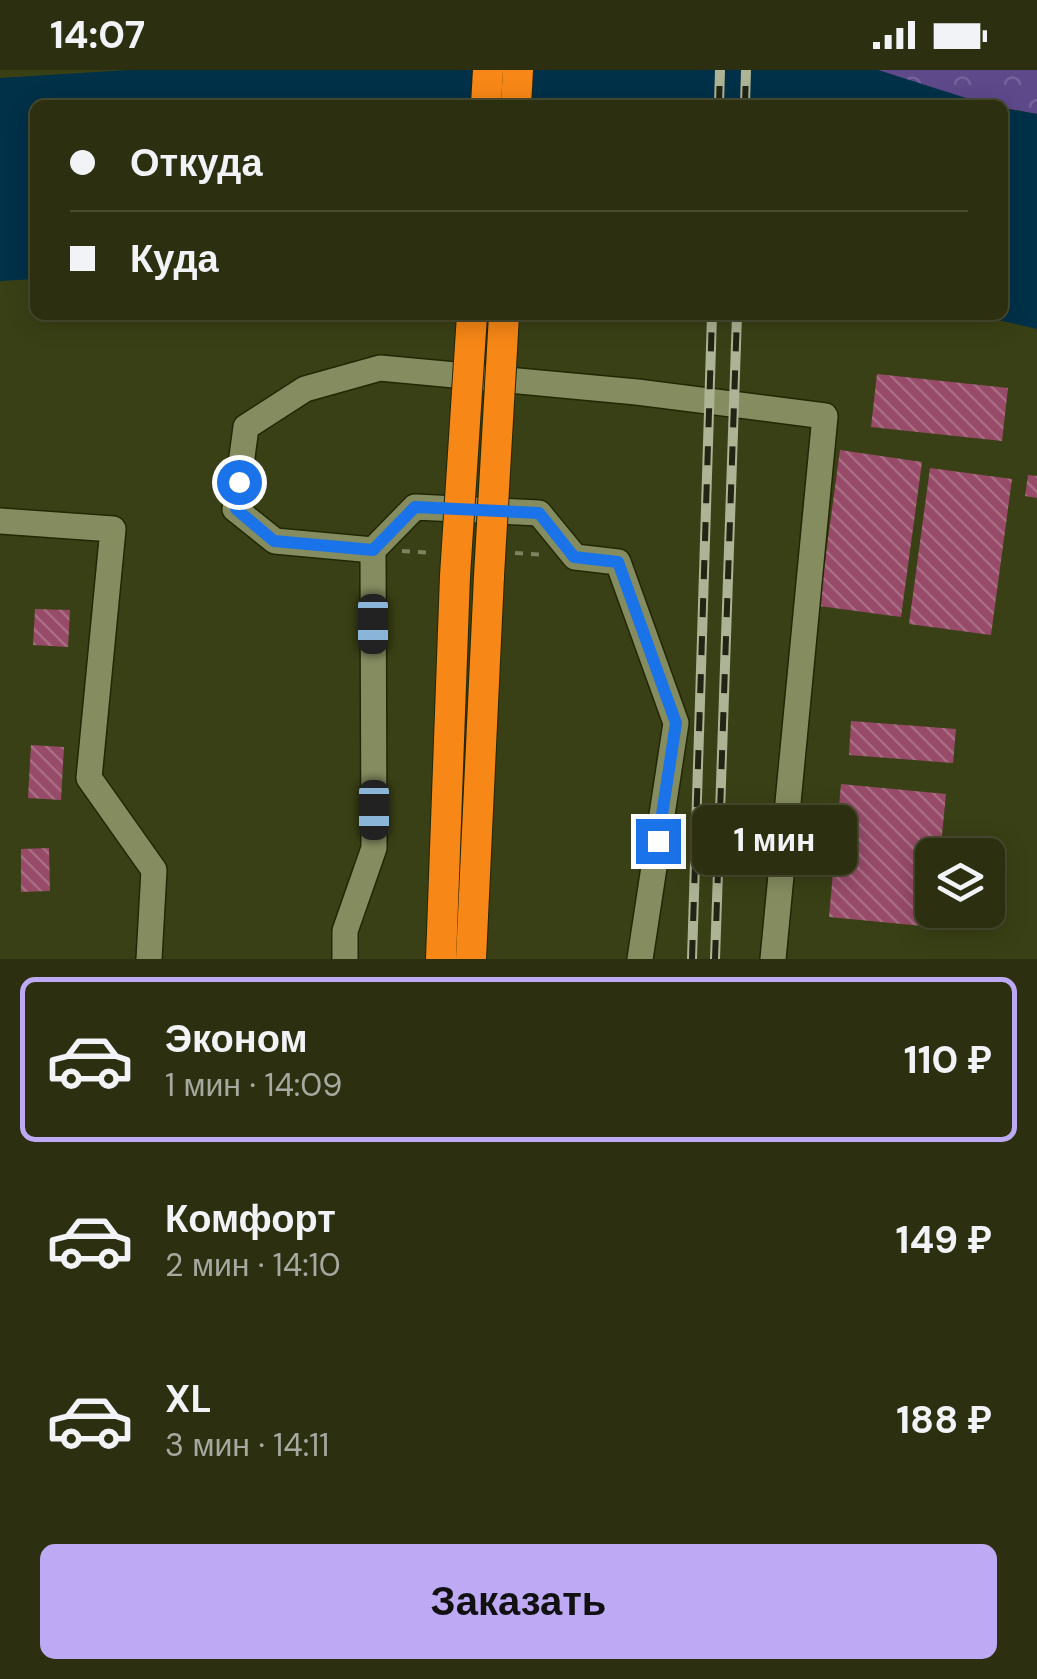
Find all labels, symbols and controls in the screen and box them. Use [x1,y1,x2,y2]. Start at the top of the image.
text: 14:07 [50,10,145,60]
text: Откуда [130,138,263,188]
text: Куда [130,234,219,284]
route start [217,460,262,505]
car [358,594,388,654]
car [359,780,389,840]
callout: 1 мин [693,806,858,876]
route end [636,819,681,864]
text: 1 мин [734,819,815,861]
map controls [915,838,1005,928]
button: layers [915,838,1005,928]
text: Эконом [165,1014,308,1064]
icon: car [45,1015,135,1105]
text: 110 ₽ [904,1035,992,1085]
text: 1 мин · 14:09 [165,1064,342,1106]
text: Комфорт [165,1194,336,1244]
icon: car [45,1195,135,1285]
text: 149 ₽ [896,1215,992,1265]
text: 2 мин · 14:10 [165,1244,341,1286]
text: XL [165,1374,212,1424]
icon: car [45,1375,135,1465]
text: 188 ₽ [896,1395,992,1445]
text: 3 мин · 14:11 [165,1424,329,1466]
button: Заказать [40,1544,997,1659]

